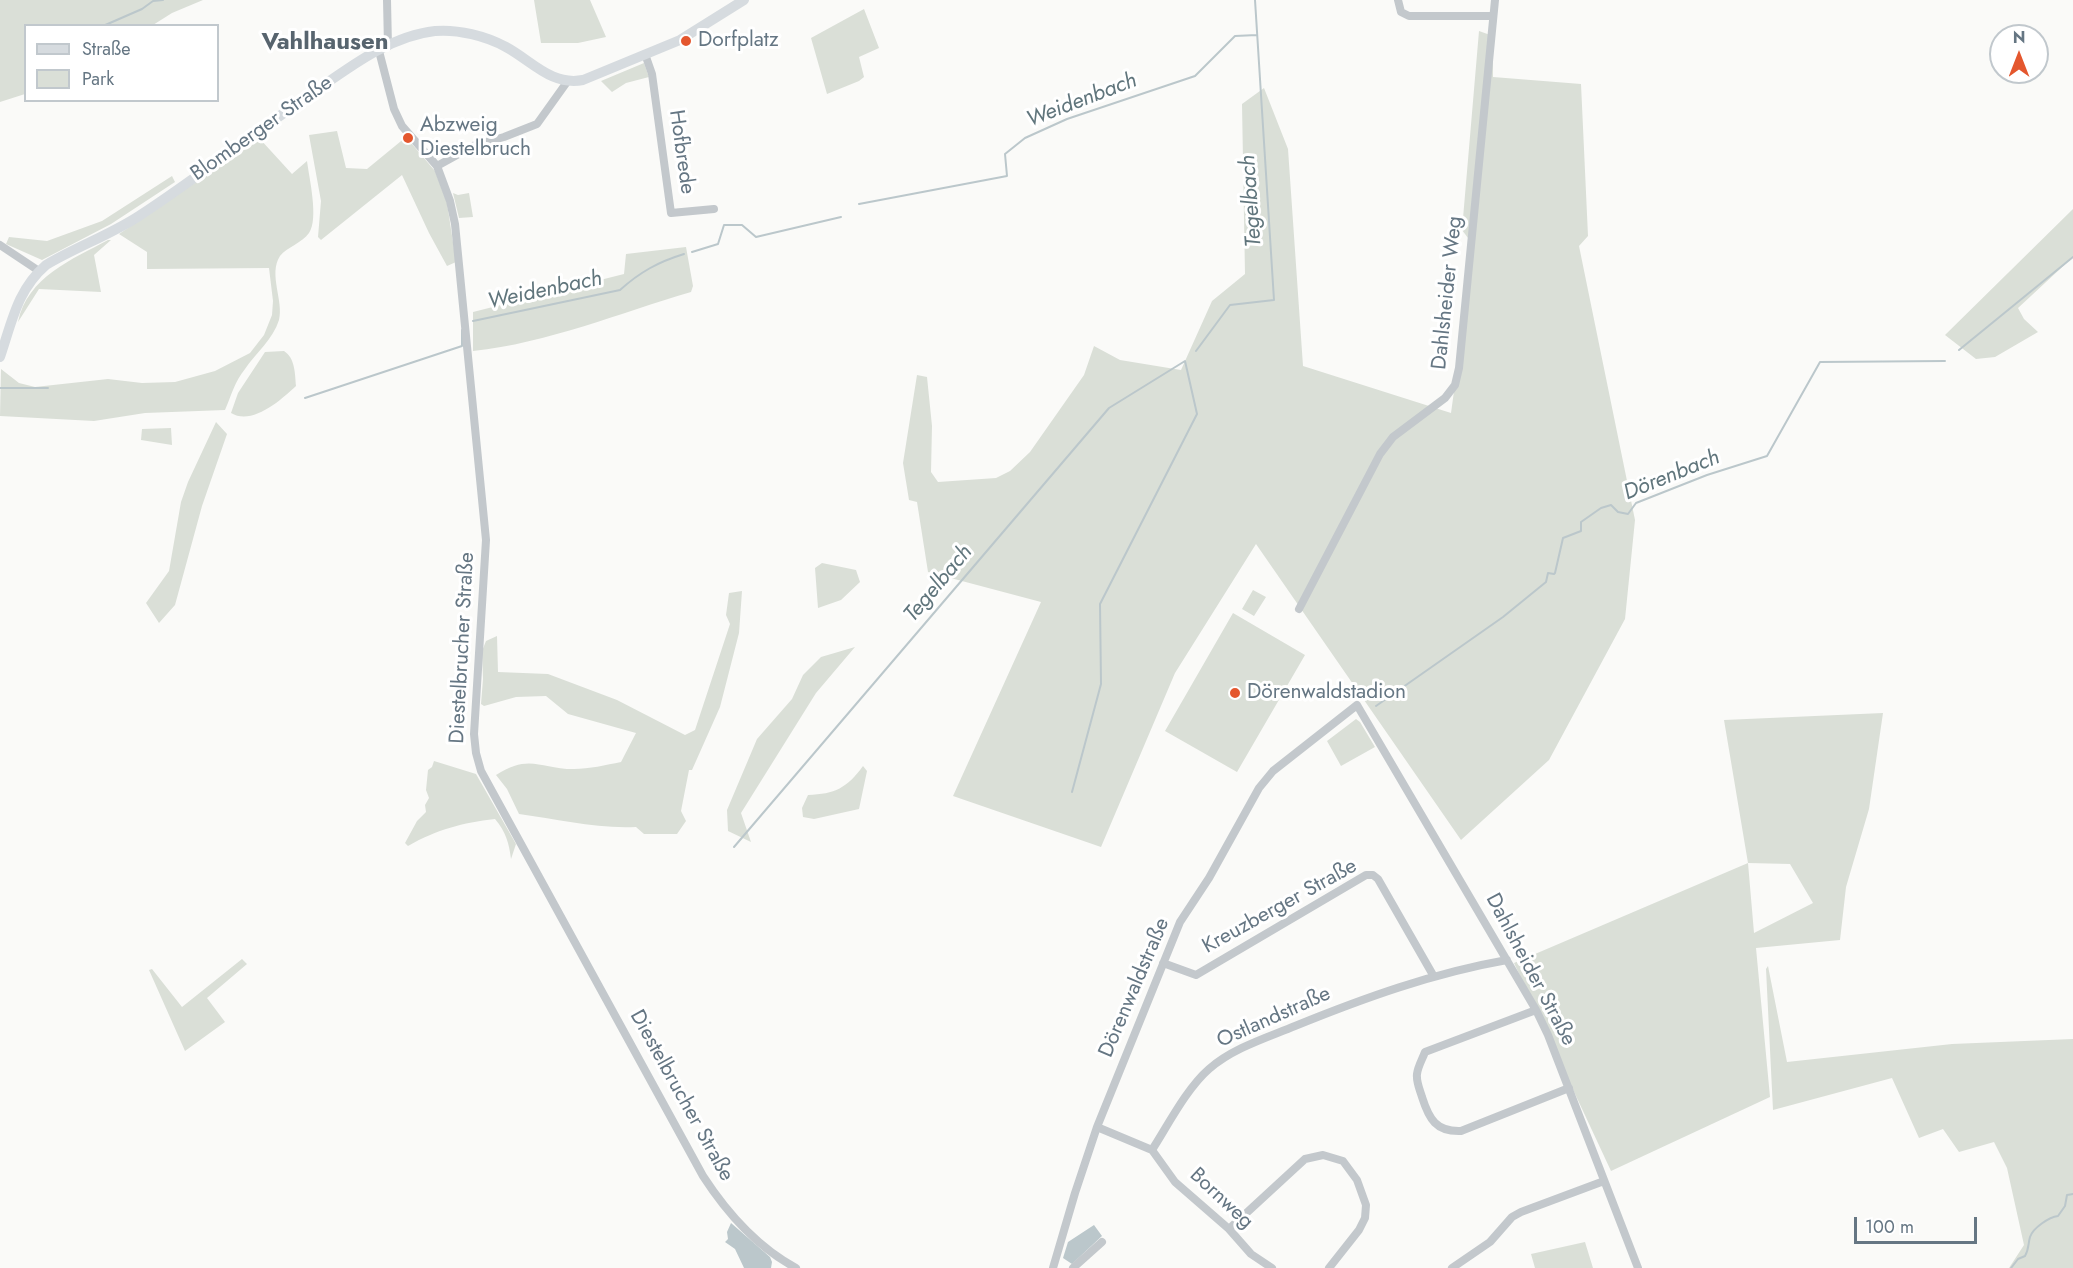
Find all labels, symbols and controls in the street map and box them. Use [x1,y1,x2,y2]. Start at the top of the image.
legend [24,24,219,102]
north arrow [1989,24,2049,84]
text: N [2013,26,2025,49]
place label: Dorfplatz [698,28,779,54]
district label: Vahlhausen [261,29,389,57]
marker: Dorfplatz [679,34,693,48]
text: Straße [82,36,130,62]
text: Park [82,66,114,92]
water label: Weidenbach [1023,68,1141,134]
street label: Blomberger Straße [186,71,338,187]
street label: Hofbrede [663,108,699,196]
place label: Abzweig Diestelbruch [420,113,531,163]
marker: Abzweig Diestelbruch [401,131,415,145]
water label: Tegelbach [1236,154,1268,248]
street label: Dahlsheider Weg [1427,215,1469,371]
water label: Weidenbach [486,266,604,316]
water label: Dörenbach [1620,445,1724,507]
water label: Tegelbach [899,540,979,628]
street label: Diestelbrucher Straße [445,552,481,744]
place label: Dörenwaldstadion [1247,680,1406,706]
marker: Dörenwaldstadion [1228,686,1242,700]
street label: Kreuzberger Straße [1198,854,1362,960]
street label: Dahlsheider Straße [1479,890,1581,1050]
street label: Dörenwaldstraße [1094,914,1176,1062]
street label: Ostlandstraße [1213,982,1335,1054]
street label: Diestelbrucher Straße [623,1006,739,1186]
street label: Bornweg [1184,1163,1258,1235]
scale bar [1857,1205,1980,1243]
text: 100 m [1865,1214,1914,1240]

